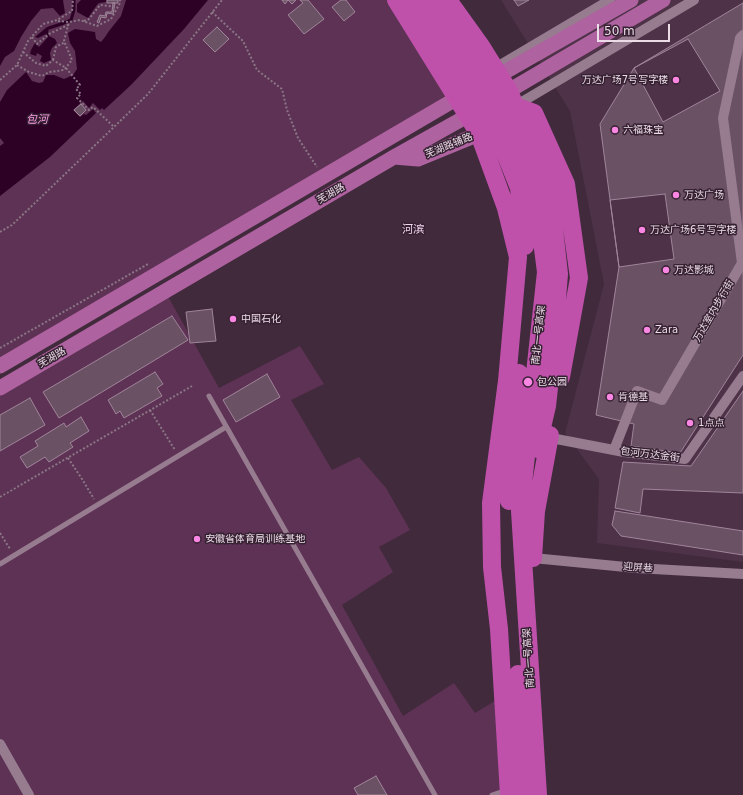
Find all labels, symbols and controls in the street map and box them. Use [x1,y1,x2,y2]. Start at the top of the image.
scale bar [599,16,672,42]
text: 50 m [604,24,635,38]
place label: 万达广场7号写字楼 [582,74,668,86]
marker: 万达广场7号写字楼 [671,75,681,85]
water label: 包河 [26,113,48,127]
place label: 六福珠宝 [623,124,663,136]
marker: 六福珠宝 [610,125,620,135]
street label: 芜湖路辅路 [424,131,474,161]
street label: 芜湖路 [315,181,347,207]
place label: 万达广场 [684,189,724,201]
marker: 万达广场 [671,190,681,200]
district label: 河滨 [402,223,424,237]
place label: 万达广场6号写字楼 [650,224,736,236]
marker: 万达广场6号写字楼 [637,225,647,235]
place label: 万达影城 [674,264,714,276]
marker: 万达影城 [661,265,671,275]
street label: 万达室内步行街 [691,278,737,344]
street label: 南北一号高架 [530,305,548,365]
place label: 中国石化 [241,313,281,325]
marker: 中国石化 [228,314,238,324]
place label: Zara [655,324,678,336]
marker: Zara [642,325,652,335]
street label: 芜湖路 [36,345,68,371]
marker: 包公园 [522,376,534,388]
place label: 包公园 [537,376,567,388]
place label: 肯德基 [618,391,648,403]
marker: 肯德基 [605,392,615,402]
place label: 1点点 [698,417,724,429]
marker: 1点点 [685,418,695,428]
street label: 包河万达金街 [619,445,681,465]
place label: 安徽省体育局训练基地 [205,533,305,545]
marker: 安徽省体育局训练基地 [192,534,202,544]
street label: 迎屏巷 [623,561,653,575]
street label: 南北一号高架 [521,628,537,688]

